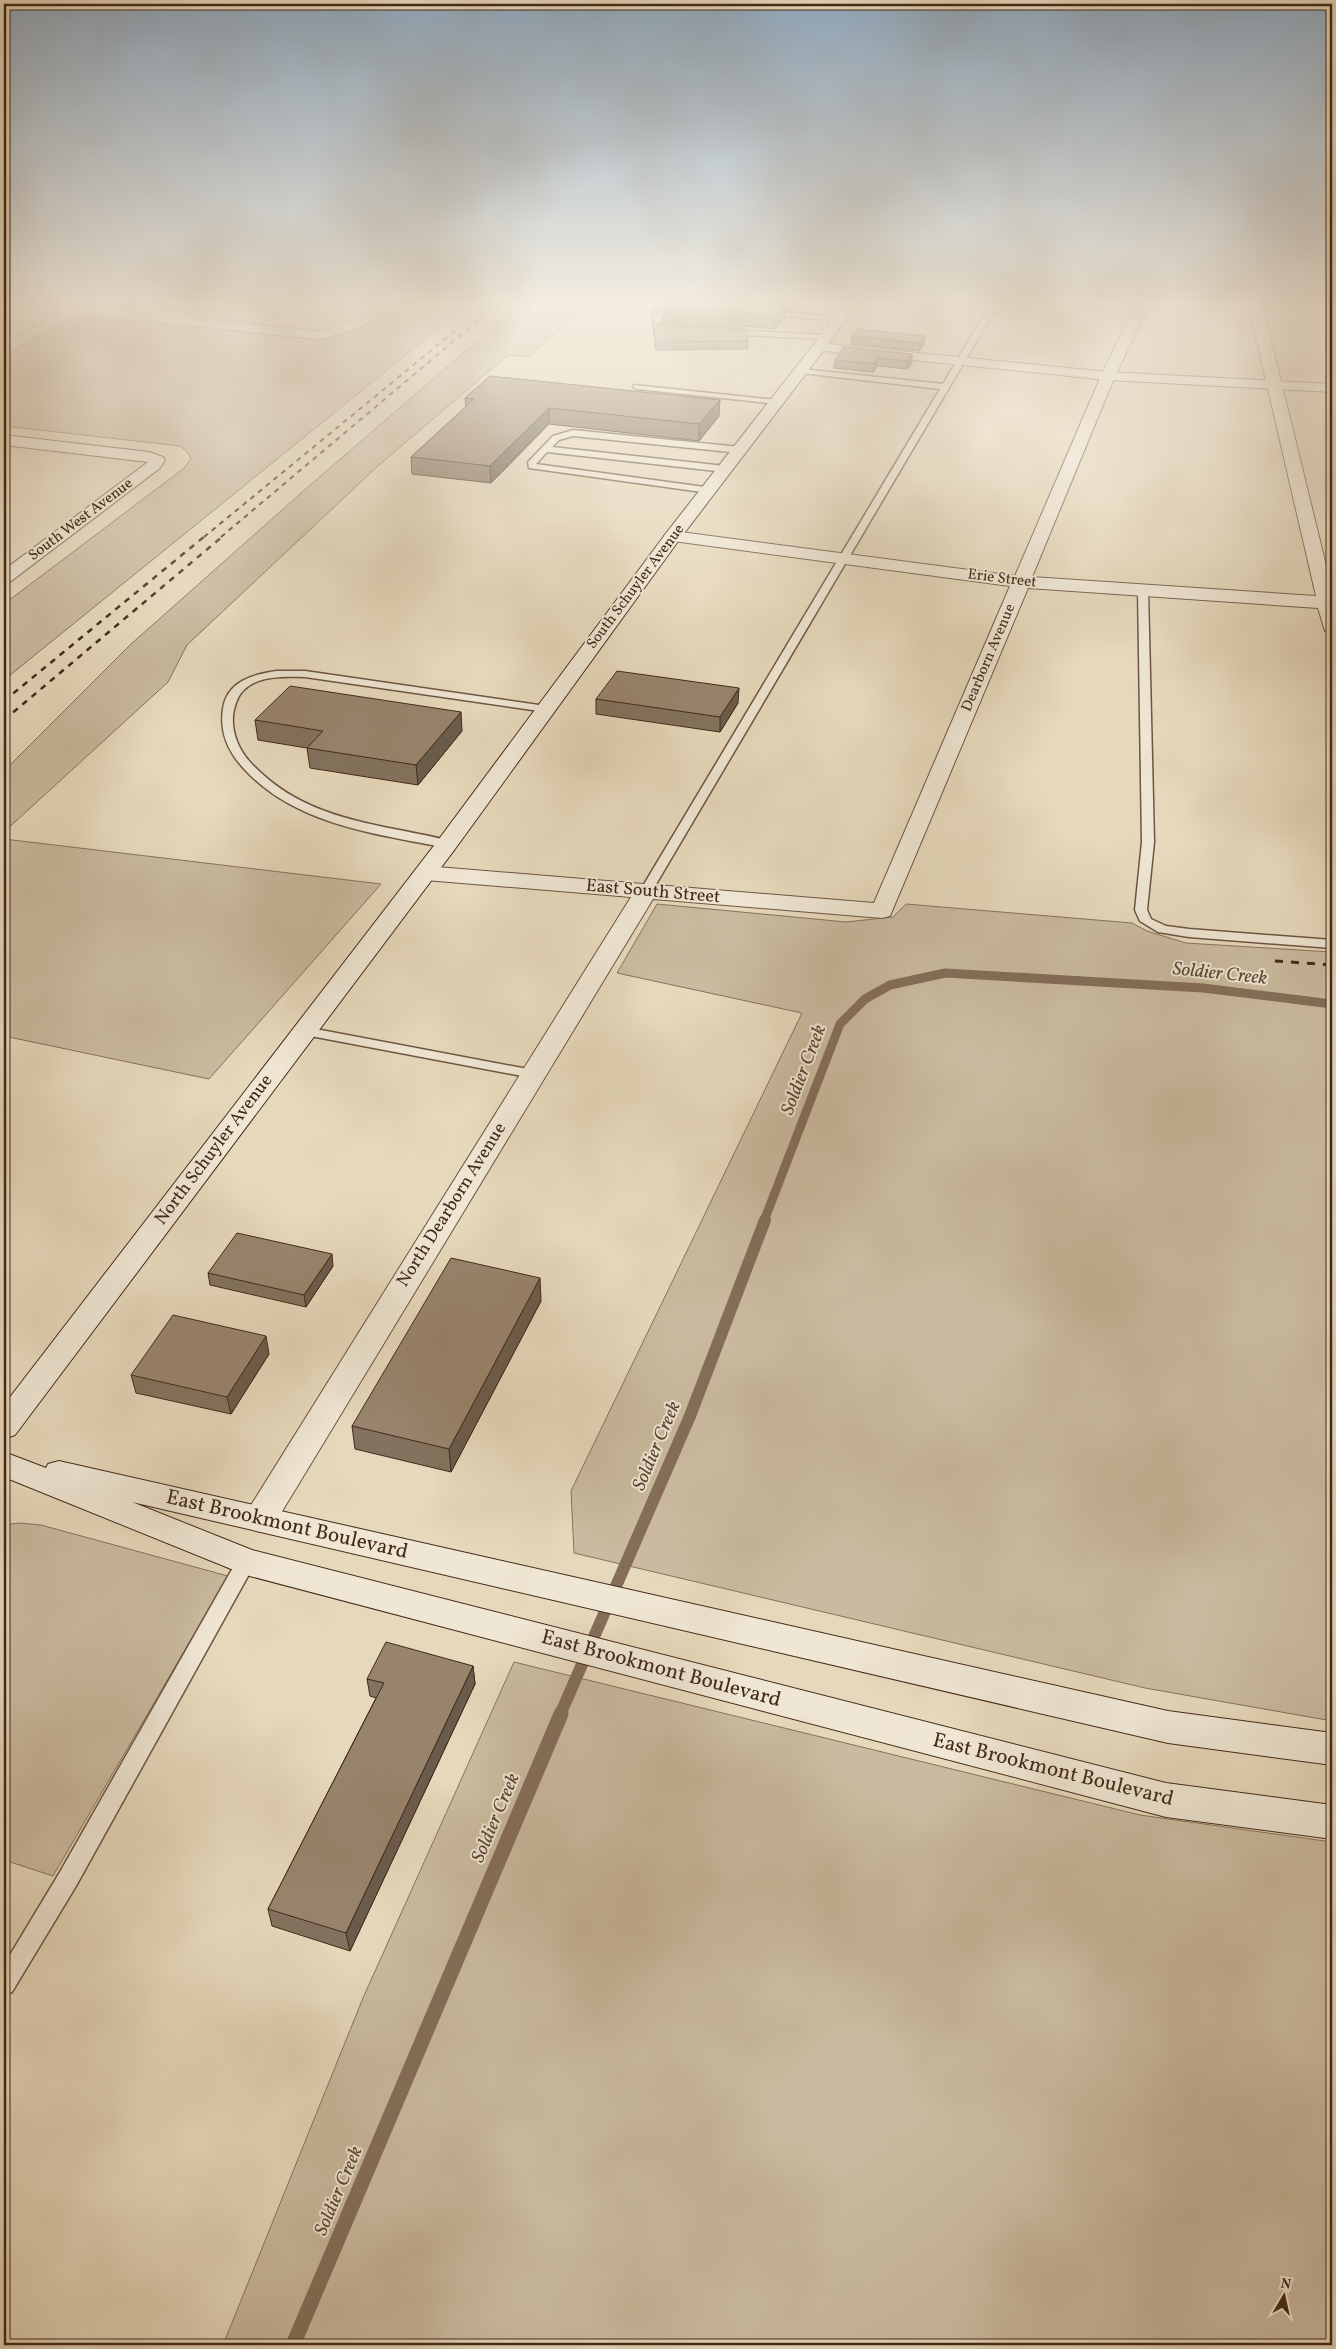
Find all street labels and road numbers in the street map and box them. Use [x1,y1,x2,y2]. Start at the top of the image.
street label: South West Avenue [24,474,138,566]
street label: South Schuyler Avenue [582,520,690,654]
street label: Erie Street [966,564,1038,594]
street label: Dearborn Avenue [957,601,1021,715]
street label: East South Street [585,874,721,910]
street label: North Schuyler Avenue [149,1070,279,1230]
street label: North Dearborn Avenue [391,1118,513,1292]
street label: East Brookmont Boulevard [163,1483,411,1567]
street label: East Brookmont Boulevard [538,1623,784,1715]
street label: East Brookmont Boulevard [930,1726,1176,1814]

